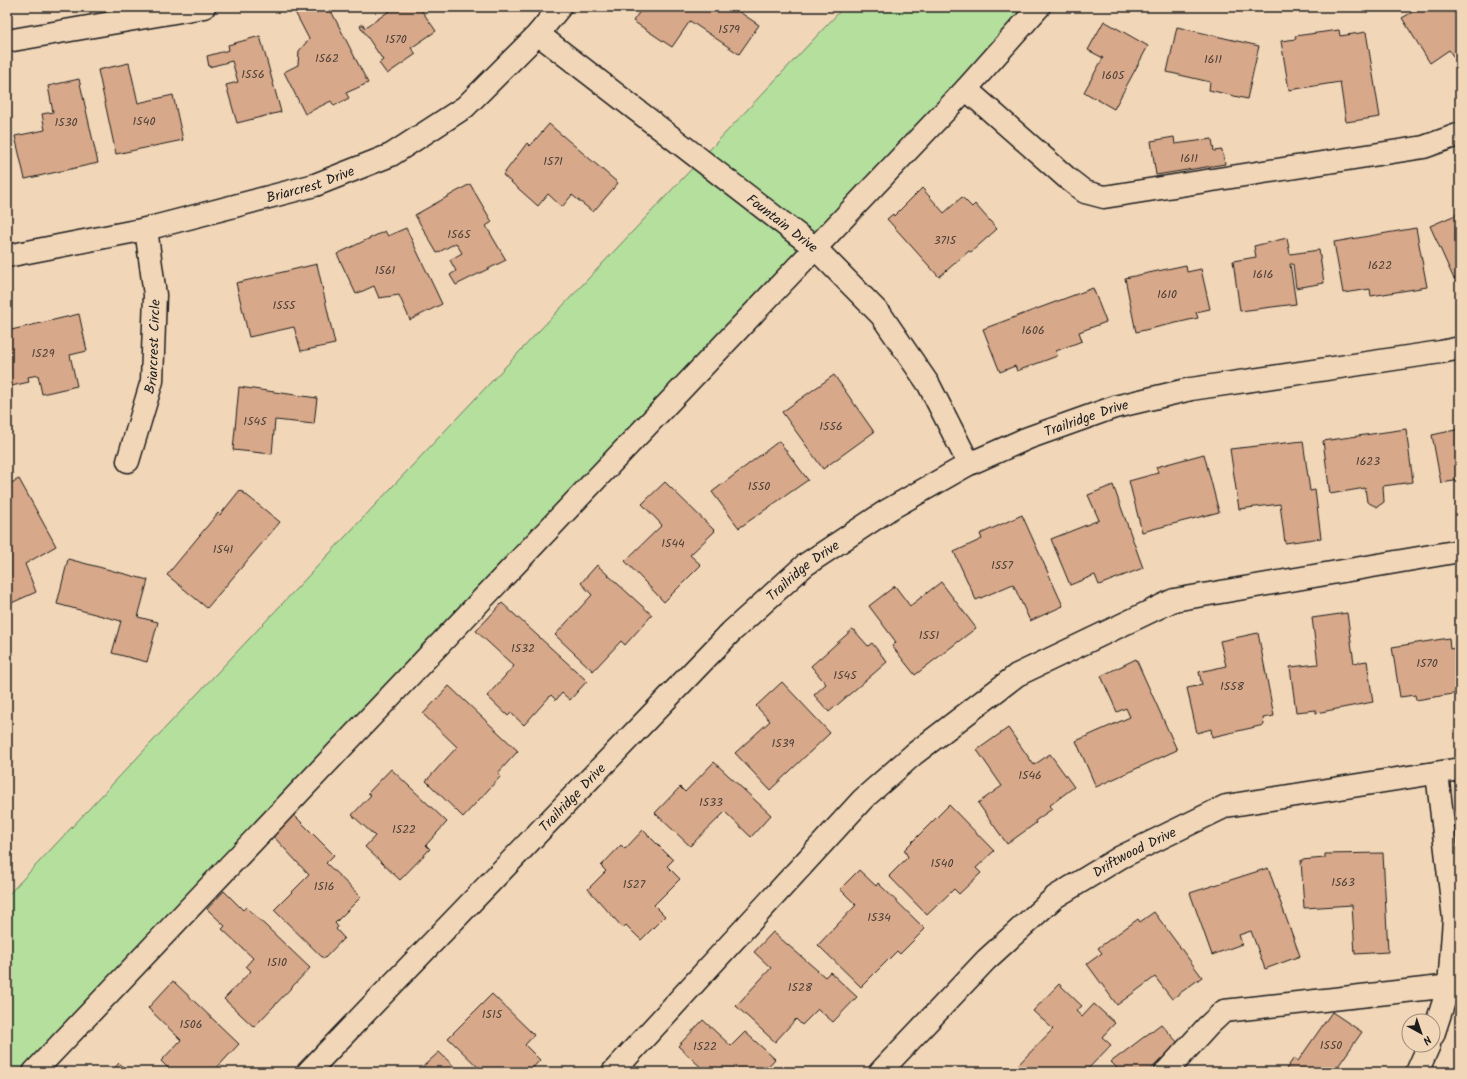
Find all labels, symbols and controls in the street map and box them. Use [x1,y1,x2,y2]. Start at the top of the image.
house number: 1579 [718,20,740,39]
house number: 1570 [385,30,407,49]
house number: 1562 [315,49,339,68]
house number: 1611 [1204,50,1222,69]
house number: 1556 [241,65,265,84]
house number: 1605 [1102,66,1126,85]
house number: 1540 [133,112,155,131]
house number: 1530 [54,113,78,132]
house number: 1611 [1180,149,1198,168]
house number: 1571 [543,152,563,171]
street label: Briarcrest Drive [264,160,359,209]
street label: Fountain Drive [741,189,823,259]
house number: 1565 [447,225,472,244]
house number: 3715 [934,231,958,250]
house number: 1622 [1368,256,1392,275]
house number: 1561 [375,261,396,280]
house number: 1616 [1253,265,1273,284]
house number: 1610 [1157,285,1177,304]
house number: 1555 [272,296,297,315]
street label: Briarcrest Circle [139,298,167,397]
house number: 1606 [1021,321,1045,340]
house number: 1529 [31,344,55,363]
street label: Trailridge Drive [1041,394,1132,443]
house number: 1545 [243,412,268,431]
house number: 1556 [819,417,843,436]
house number: 1623 [1356,452,1380,471]
house number: 1550 [748,477,770,496]
house number: 1544 [661,534,685,553]
street label: Trailridge Drive [762,535,845,607]
house number: 1541 [213,540,234,559]
house number: 1557 [991,556,1014,575]
house number: 1551 [919,626,939,645]
house number: 1532 [511,639,535,658]
house number: 1570 [1416,654,1438,673]
house number: 1545 [833,666,858,685]
house number: 1558 [1220,677,1245,696]
house number: 1539 [772,734,795,753]
street label: Trailridge Drive [534,758,612,837]
house number: 1546 [1018,766,1042,785]
house number: 1533 [699,793,723,812]
house number: 1522 [392,820,416,839]
street label: Driftwood Drive [1089,821,1181,884]
house number: 1540 [931,854,953,873]
house number: 1563 [1331,873,1355,892]
house number: 1527 [623,875,646,894]
house number: 1516 [314,877,334,896]
house number: 1534 [867,908,891,927]
house number: 1510 [267,953,287,972]
house number: 1528 [788,978,813,997]
house number: 1515 [482,1005,504,1024]
north arrow [1401,1013,1441,1053]
house number: 1506 [180,1015,202,1034]
text: N [1418,1031,1435,1049]
house number: 1550 [1320,1036,1342,1055]
house number: 1522 [693,1037,717,1056]

